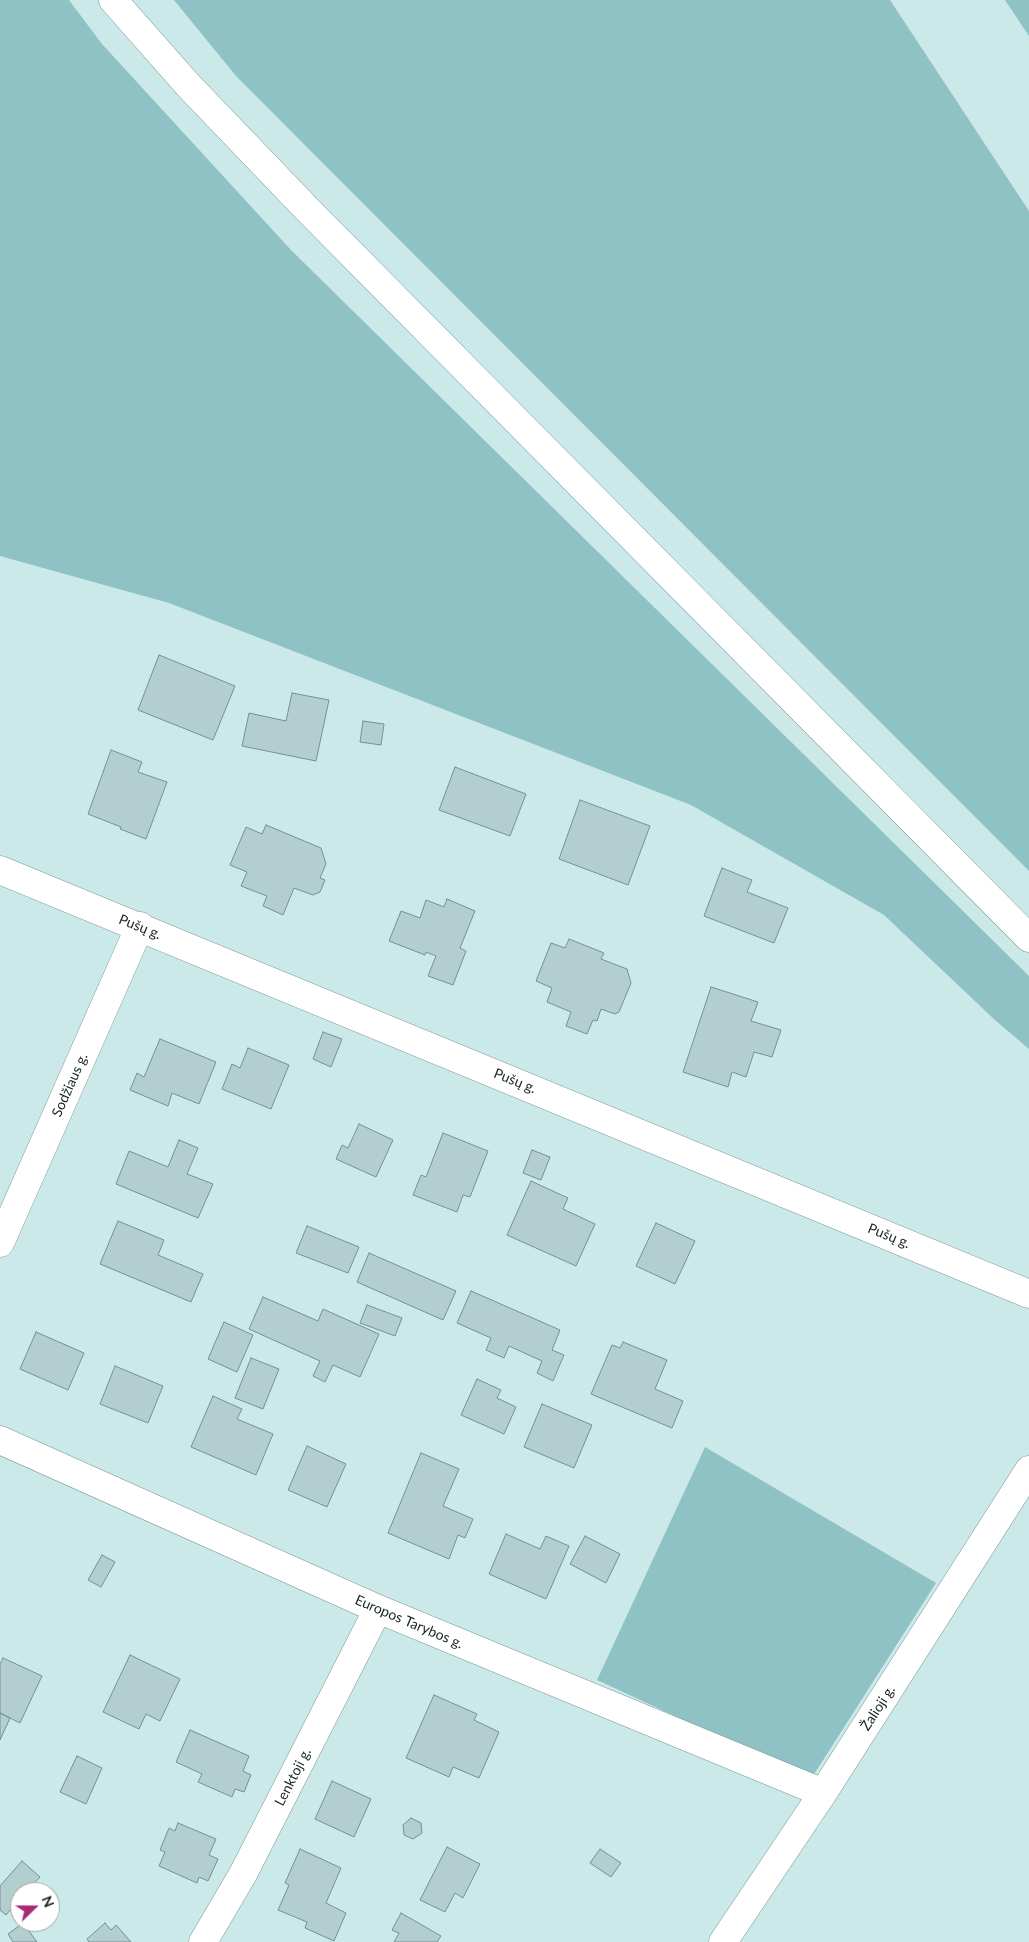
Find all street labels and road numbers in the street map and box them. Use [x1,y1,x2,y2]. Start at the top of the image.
street label: Pušų g. [116,911,164,943]
street label: Sodžiaus g. [48,1051,92,1119]
street label: Pušų g. [491,1065,539,1097]
street label: Pušų g. [865,1220,913,1252]
street label: Europos Tarybos g. [352,1592,466,1652]
street label: Žalioji g. [857,1682,899,1734]
street label: Lenktoji g. [271,1745,315,1809]

